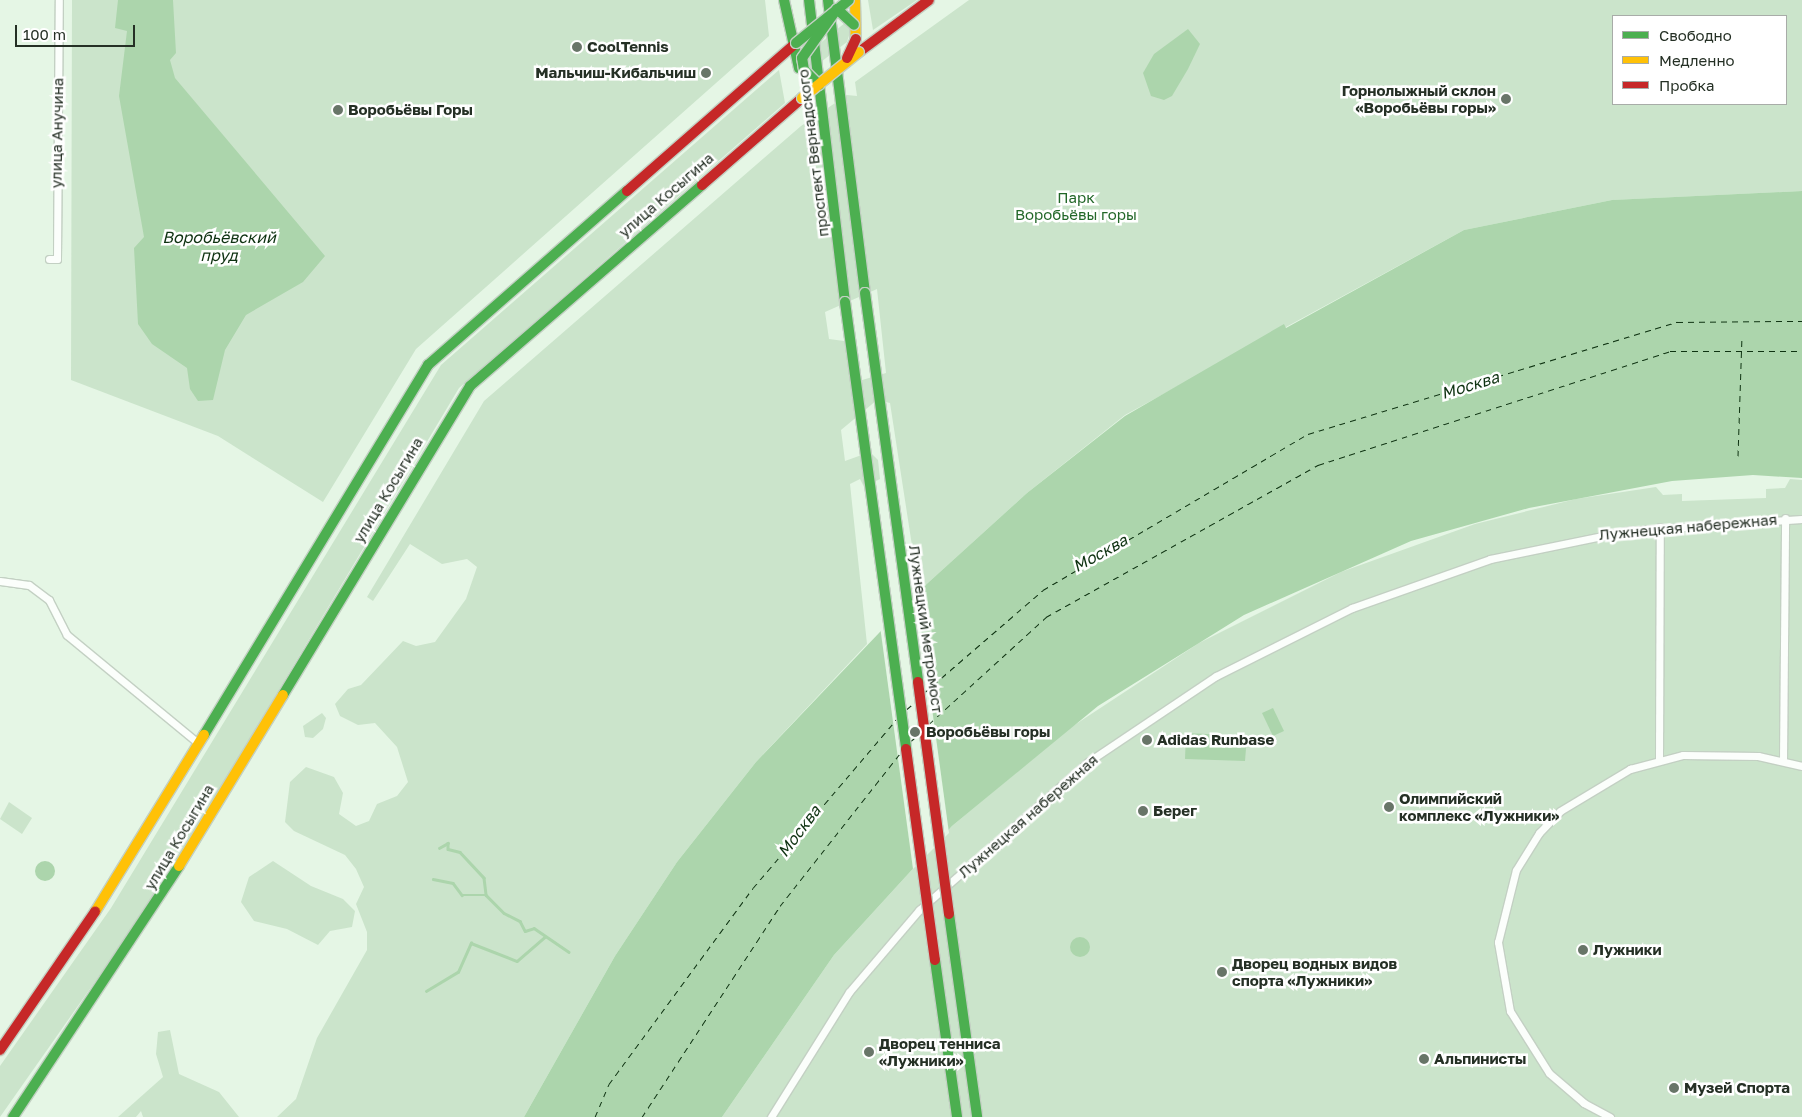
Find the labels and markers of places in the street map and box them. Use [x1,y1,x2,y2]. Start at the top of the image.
place label: CoolTennis [587,38,669,56]
marker: CoolTennis [571,41,583,53]
place label: Мальчиш-Кибальчиш [535,64,696,82]
marker: Мальчиш-Кибальчиш [700,67,712,79]
place label: Горнолыжный склон «Воробьёвы горы» [1342,81,1496,116]
marker: Горнолыжный склон «Воробьёвы горы» [1500,93,1512,105]
place label: Воробьёвы Горы [348,101,473,119]
marker: Воробьёвы Горы [332,104,344,116]
place label: Воробьёвы горы [926,723,1050,741]
marker: Воробьёвы горы [908,725,922,739]
place label: Adidas Runbase [1157,731,1274,749]
marker: Adidas Runbase [1141,734,1153,746]
place label: Олимпийский комплекс «Лужники» [1399,789,1559,824]
marker: Олимпийский комплекс «Лужники» [1383,801,1395,813]
place label: Берег [1153,802,1197,820]
marker: Берег [1137,805,1149,817]
place label: Лужники [1593,941,1662,959]
marker: Лужники [1577,944,1589,956]
place label: Дворец водных видов спорта «Лужники» [1232,954,1397,989]
marker: Дворец водных видов спорта «Лужники» [1216,966,1228,978]
place label: Дворец тенниса «Лужники» [879,1034,1001,1069]
marker: Дворец тенниса «Лужники» [863,1046,875,1058]
place label: Альпинисты [1434,1050,1526,1068]
marker: Альпинисты [1418,1053,1430,1065]
place label: Музей Спорта [1684,1079,1790,1097]
marker: Музей Спорта [1668,1082,1680,1094]

